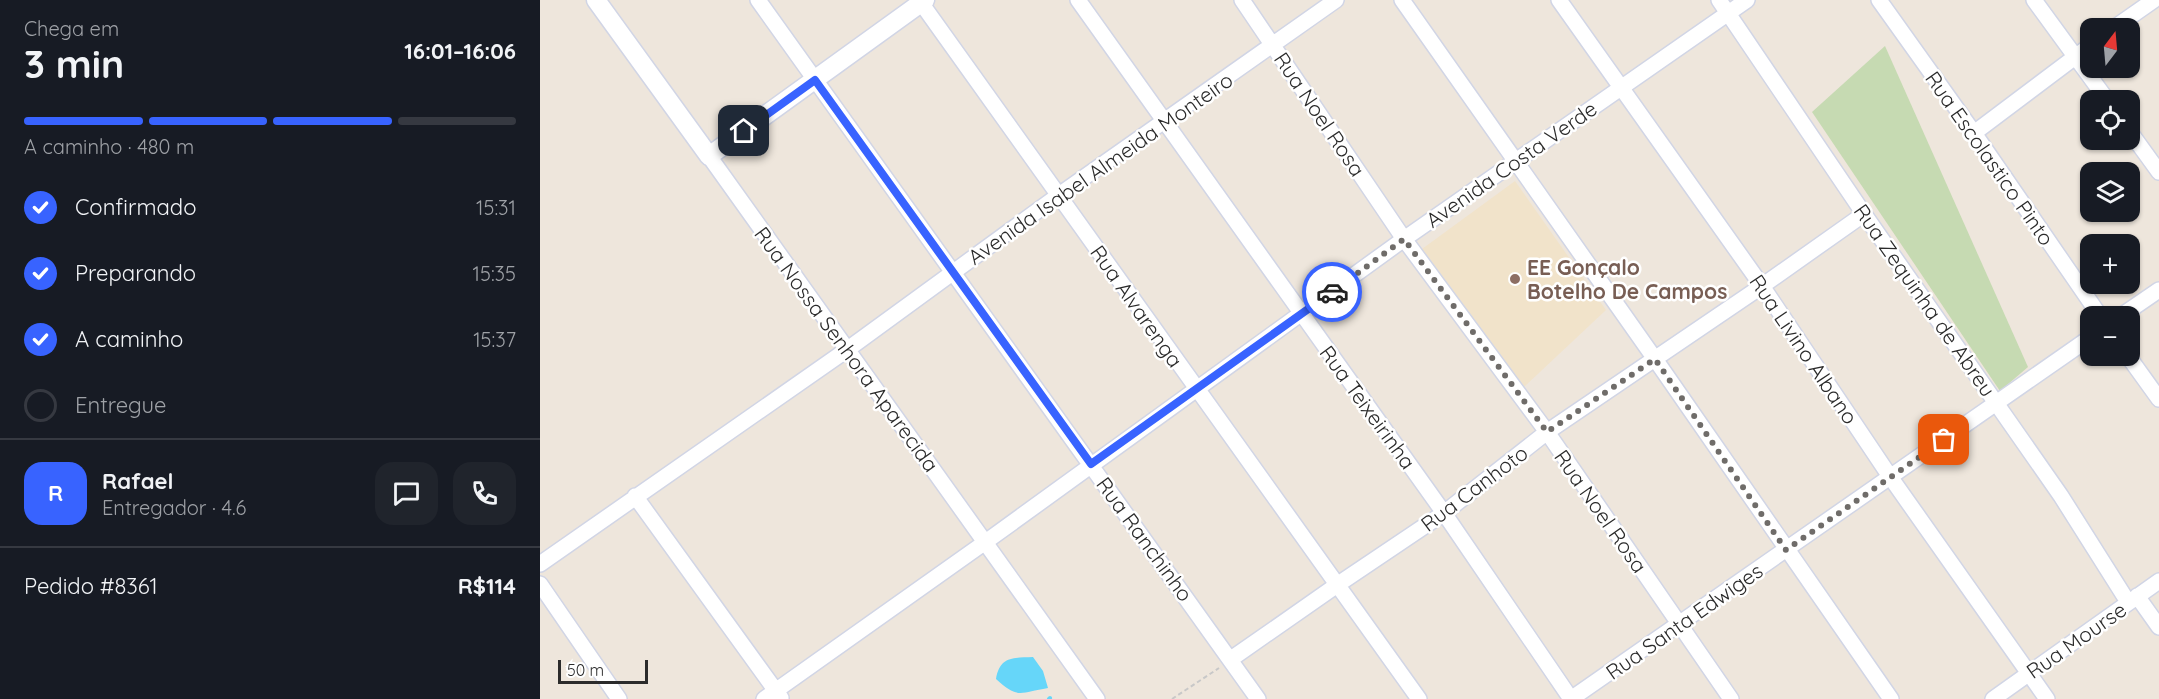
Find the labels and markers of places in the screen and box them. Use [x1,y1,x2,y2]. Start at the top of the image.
pin [718,105,769,156]
place label: EE Gonçalo Botelho De Campos [1527,254,1727,304]
marker: EE Gonçalo Botelho De Campos [1508,272,1522,286]
pin [1918,414,1969,465]

